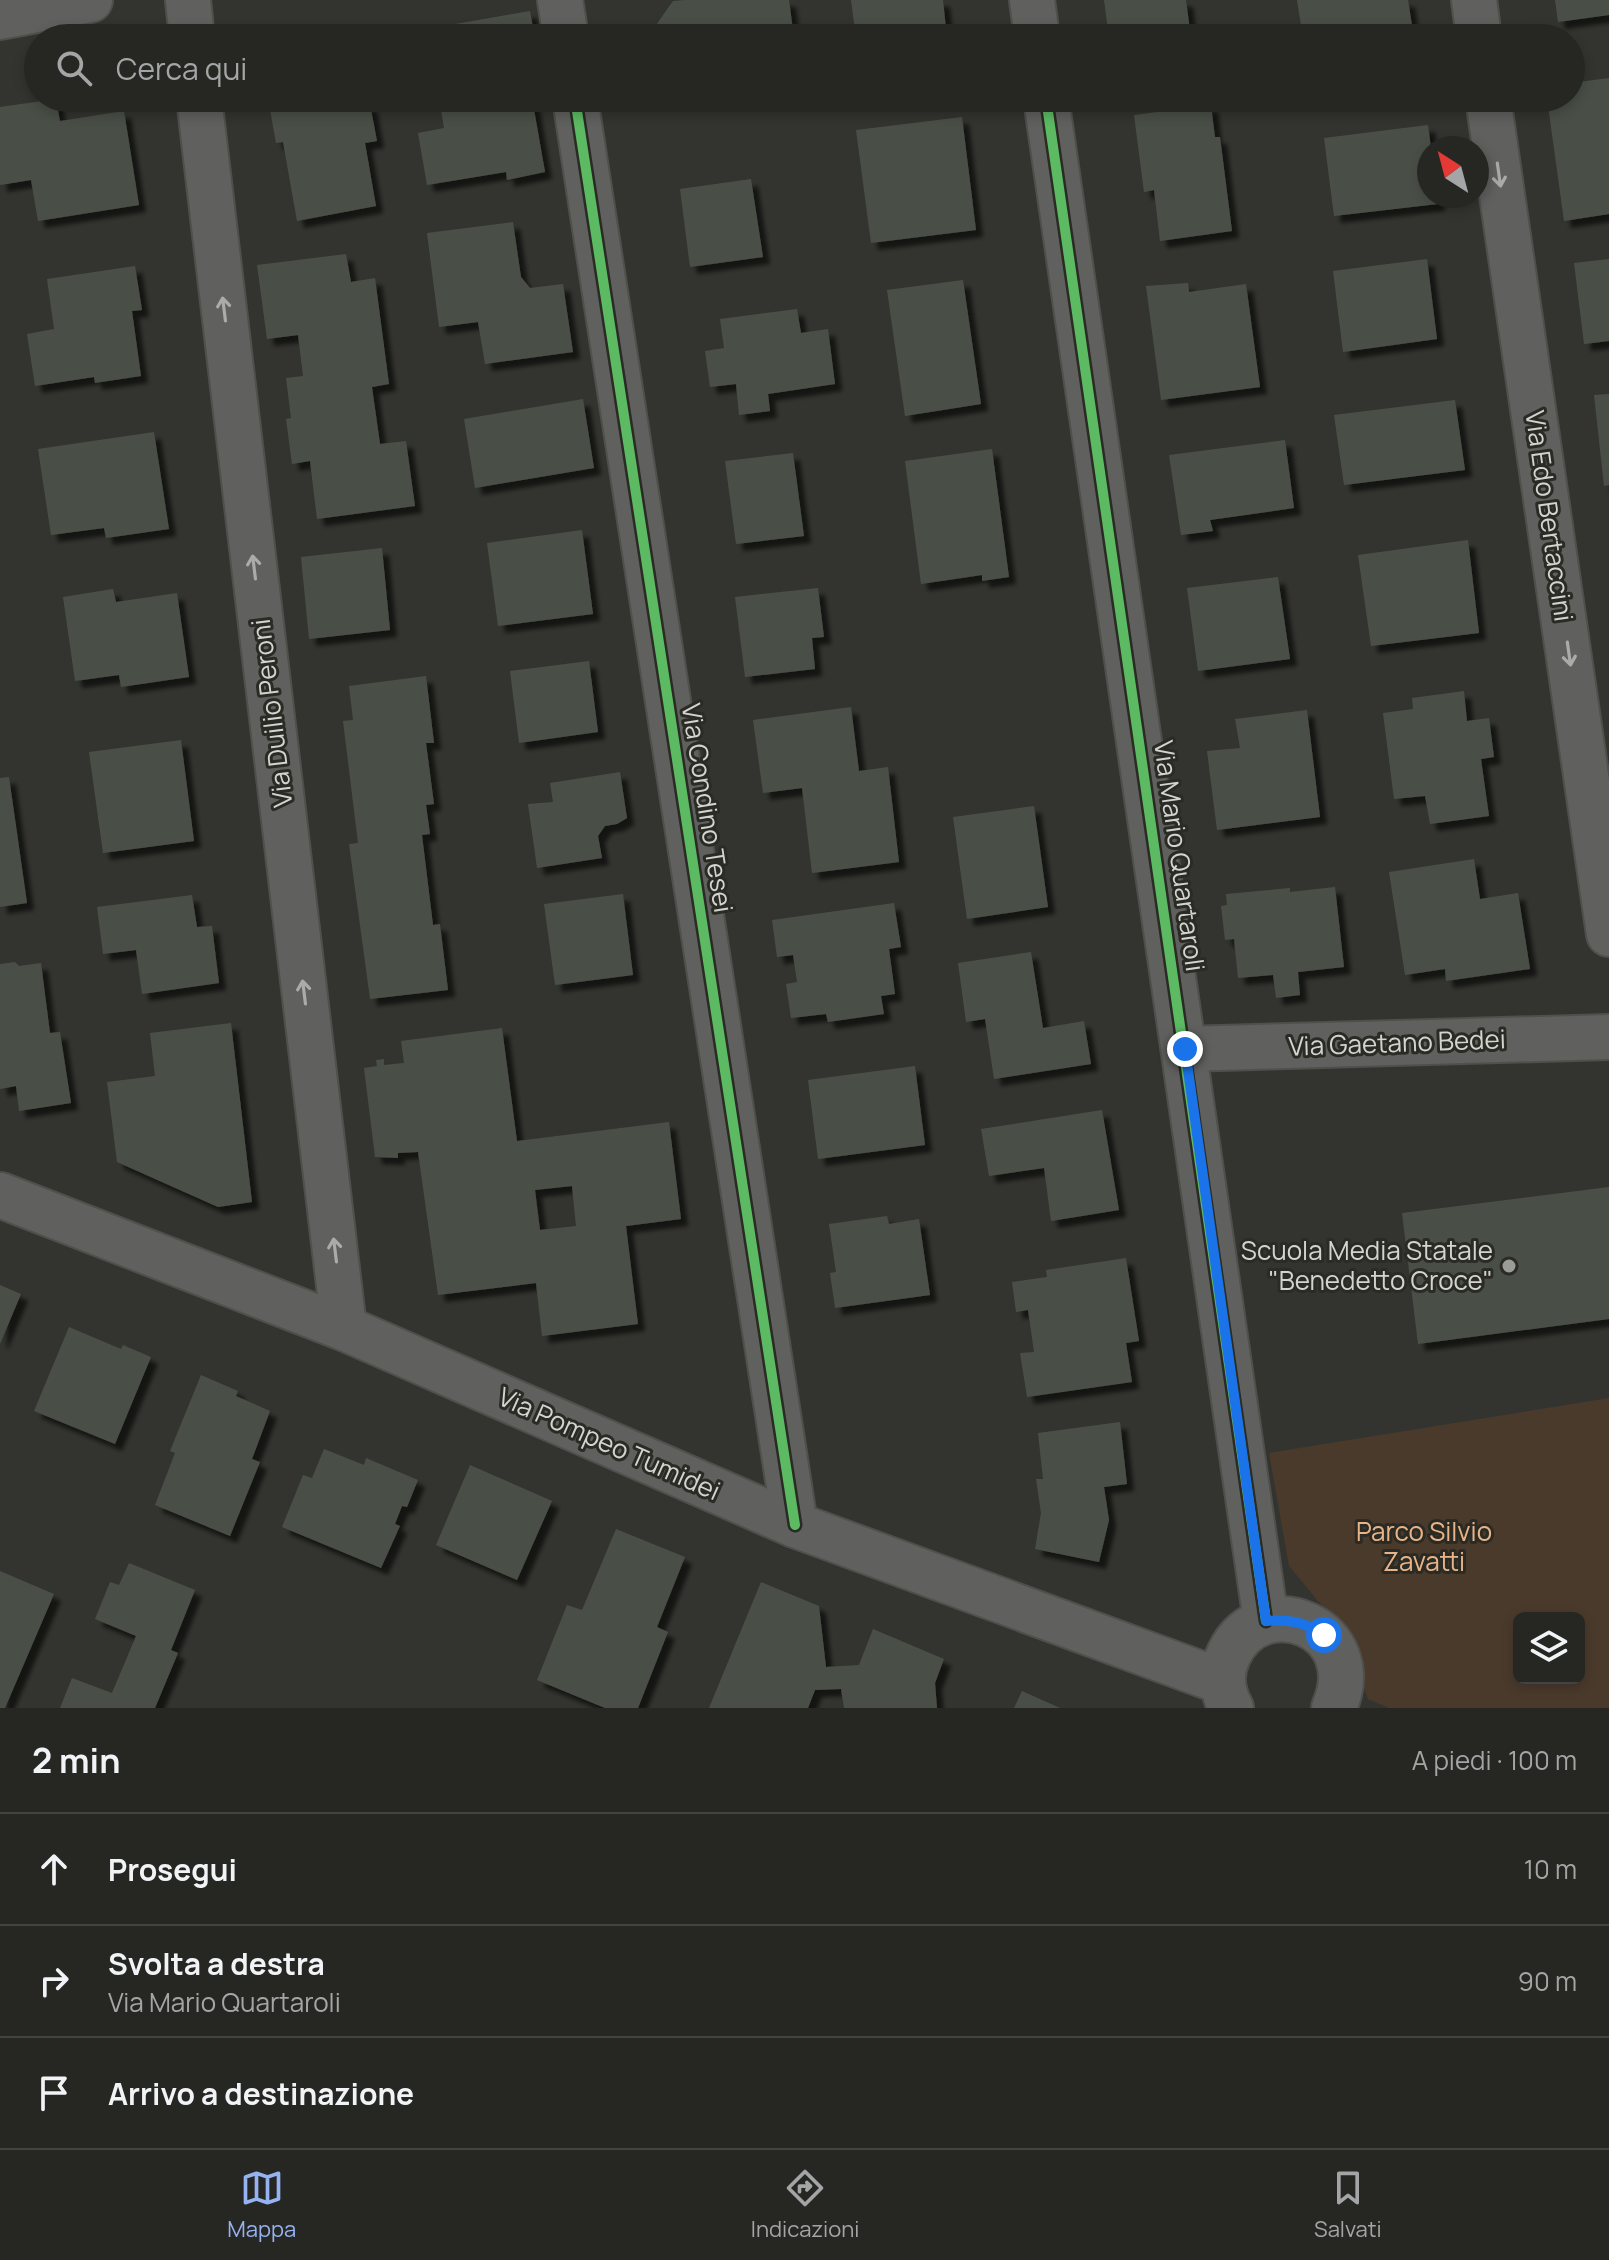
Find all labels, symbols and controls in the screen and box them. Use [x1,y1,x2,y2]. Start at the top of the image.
search box [24,24,1585,112]
icon: search [52,46,96,90]
text: Cerca qui [116,48,247,89]
north arrow [1417,136,1489,208]
one-way arrow [1492,162,1507,187]
one-way arrow [216,296,231,322]
street label: Via Edo Bertaccini [1517,408,1583,624]
one-way arrow [247,554,262,581]
street label: Via Duilio Peroni [242,617,300,809]
one-way arrow [1562,641,1577,666]
street label: Via Condino Tesei [674,701,742,915]
street label: Via Mario Quartaroli [1146,738,1214,974]
one-way arrow [297,979,312,1006]
street label: Via Gaetano Bedei [1288,1020,1506,1064]
route end [1167,1031,1203,1067]
place label: Scuola Media Statale "Benedetto Croce" [1241,1232,1493,1298]
one-way arrow [327,1237,342,1264]
marker: Scuola Media Statale "Benedetto Croce" [1500,1257,1518,1275]
street label: Via Pompeo Tumidei [493,1378,726,1508]
park label: Parco Silvio Zavatti [1356,1513,1492,1579]
map controls [1513,1612,1585,1684]
button: layers [1513,1612,1585,1684]
route start [1306,1617,1342,1653]
text: 2 min [32,1737,120,1783]
text: A piedi · 100 m [1412,1742,1577,1778]
icon: ahead [32,1847,76,1891]
text: Prosegui [108,1849,237,1890]
text: 10 m [1524,1851,1577,1887]
text: Svolta a destra [108,1943,325,1984]
icon: right [32,1959,76,2003]
text: 90 m [1518,1963,1577,1999]
text: Via Mario Quartaroli [108,1984,341,2020]
icon: arrive [32,2071,76,2115]
text: Arrivo a destinazione [108,2073,414,2114]
tab: Mappa [227,2166,296,2244]
tab: Indicazioni [751,2166,859,2244]
tab: Salvati [1314,2166,1382,2244]

